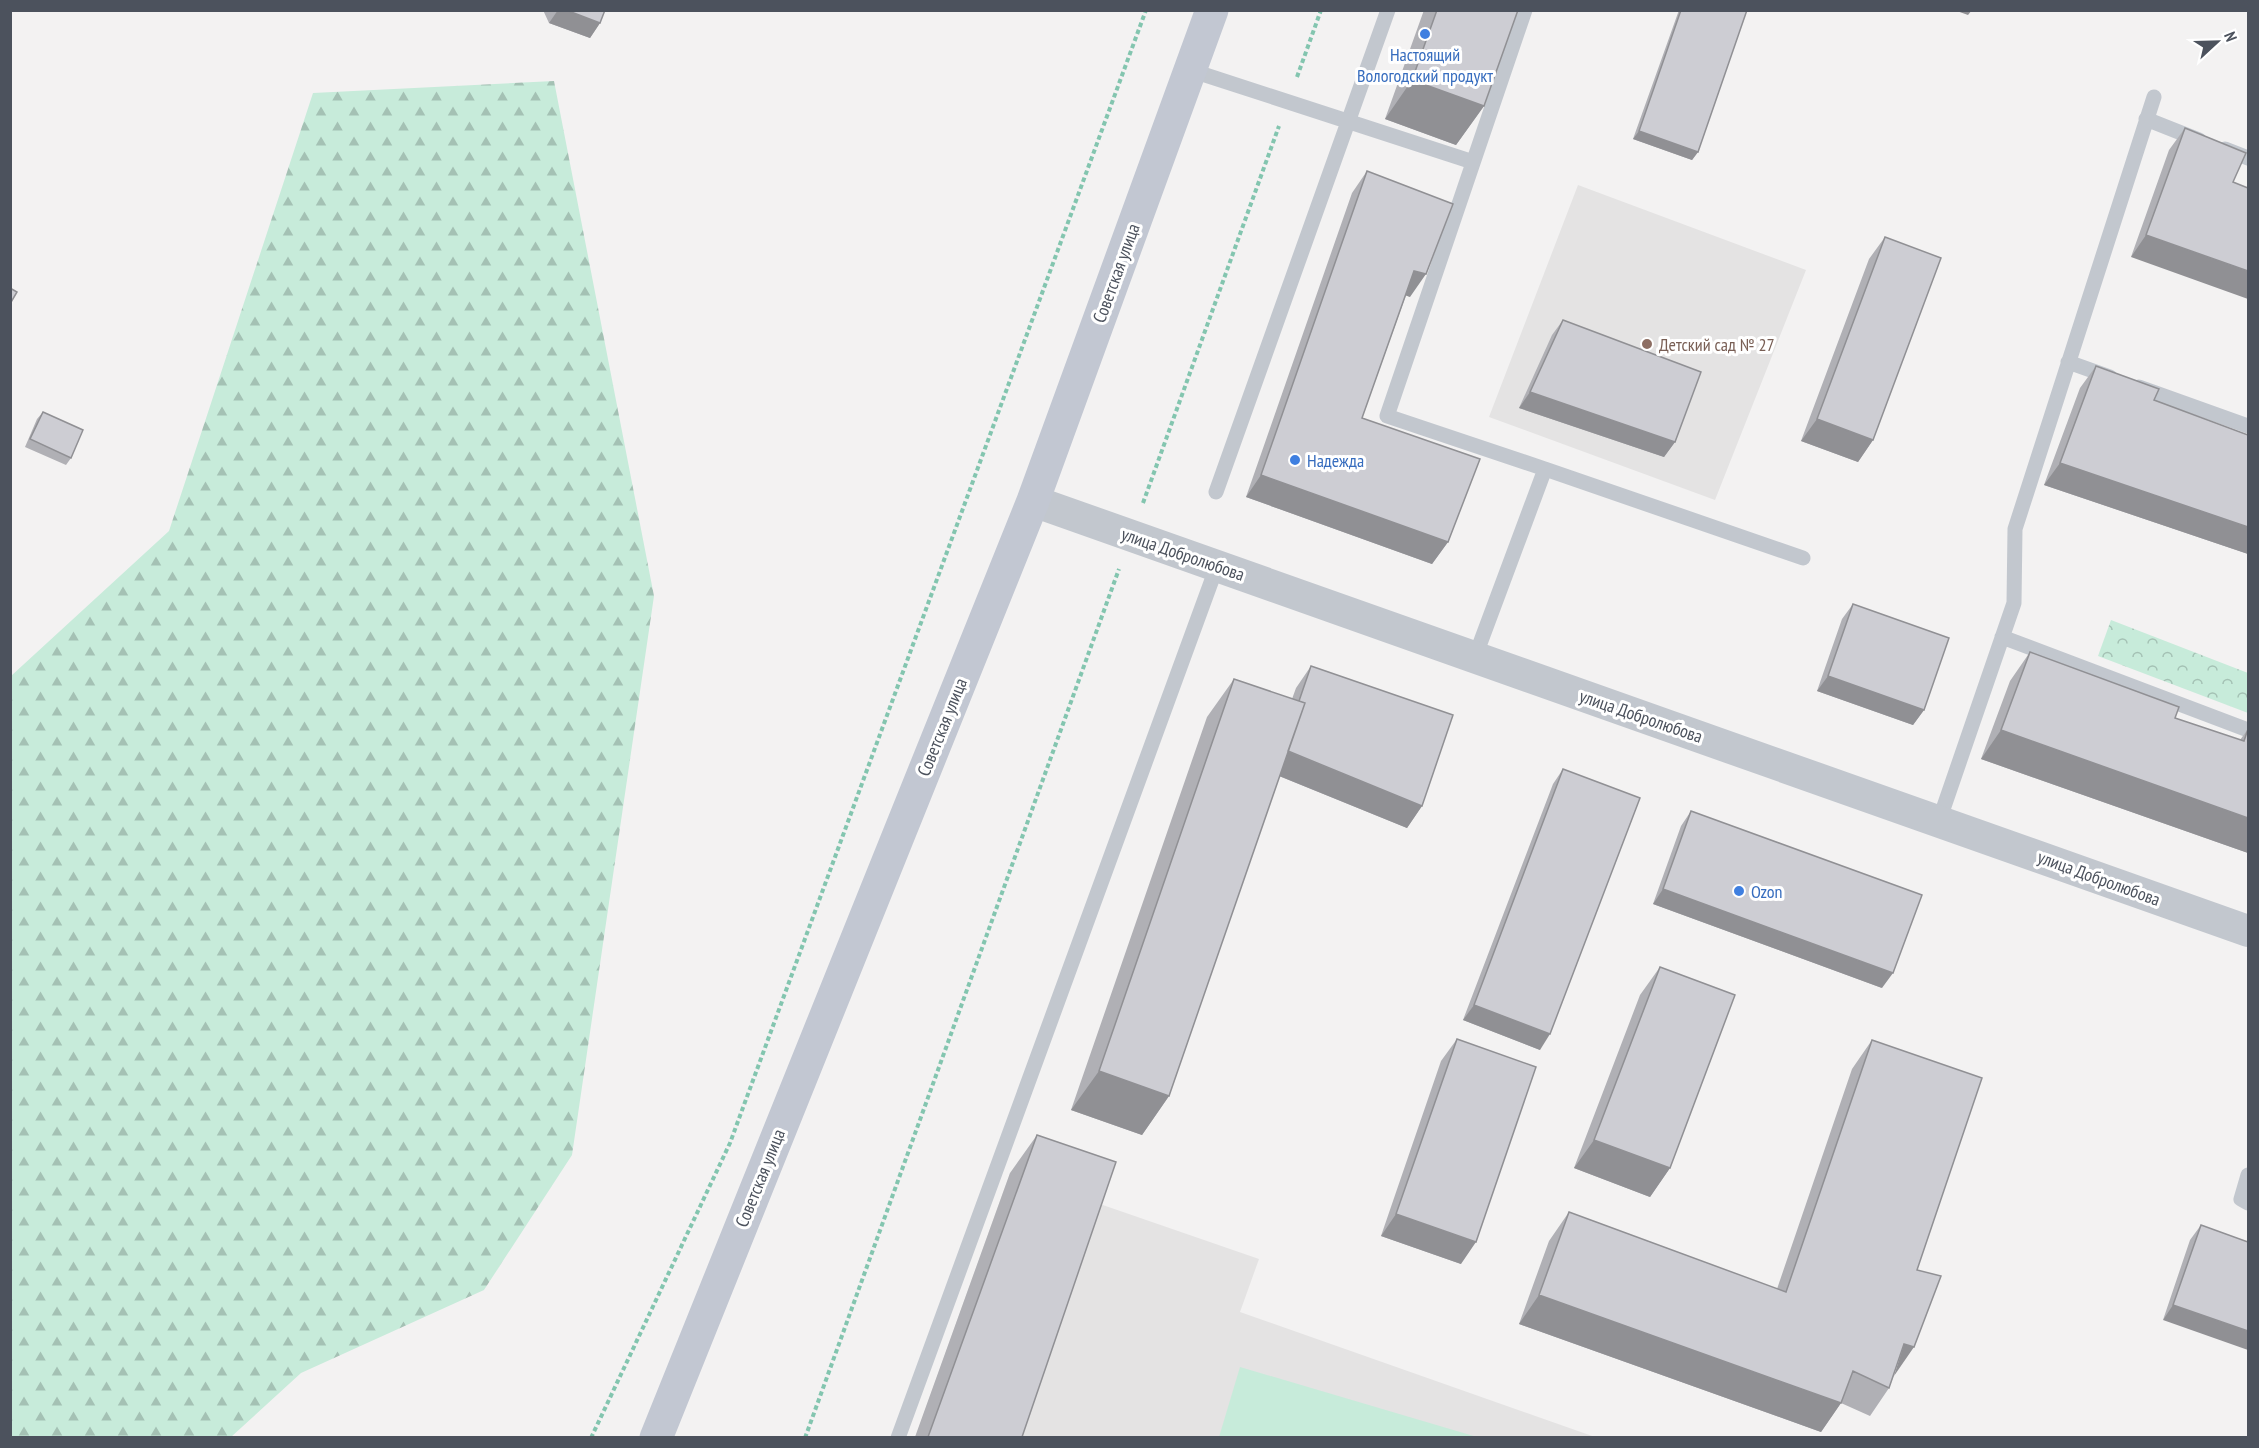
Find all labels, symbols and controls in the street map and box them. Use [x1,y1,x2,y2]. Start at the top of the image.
north arrow [2187,12,2247,72]
marker: Настоящий Вологодский продукт [1418,27,1432,41]
text: N [2220,29,2242,44]
place label: Настоящий Вологодский продукт [1357,43,1493,87]
street label: Советская улица [1087,220,1145,326]
place label: Детский сад № 27 [1659,333,1775,356]
marker: Детский сад № 27 [1640,337,1654,351]
place label: Надежда [1307,449,1364,472]
marker: Надежда [1288,453,1302,467]
street label: улица Добролюбова [1118,522,1248,586]
street label: Советская улица [912,675,972,779]
street label: улица Добролюбова [1576,684,1706,748]
street label: улица Добролюбова [2035,845,2163,911]
place label: Ozon [1751,880,1783,903]
marker: Ozon [1732,884,1746,898]
street label: Советская улица [730,1126,790,1230]

